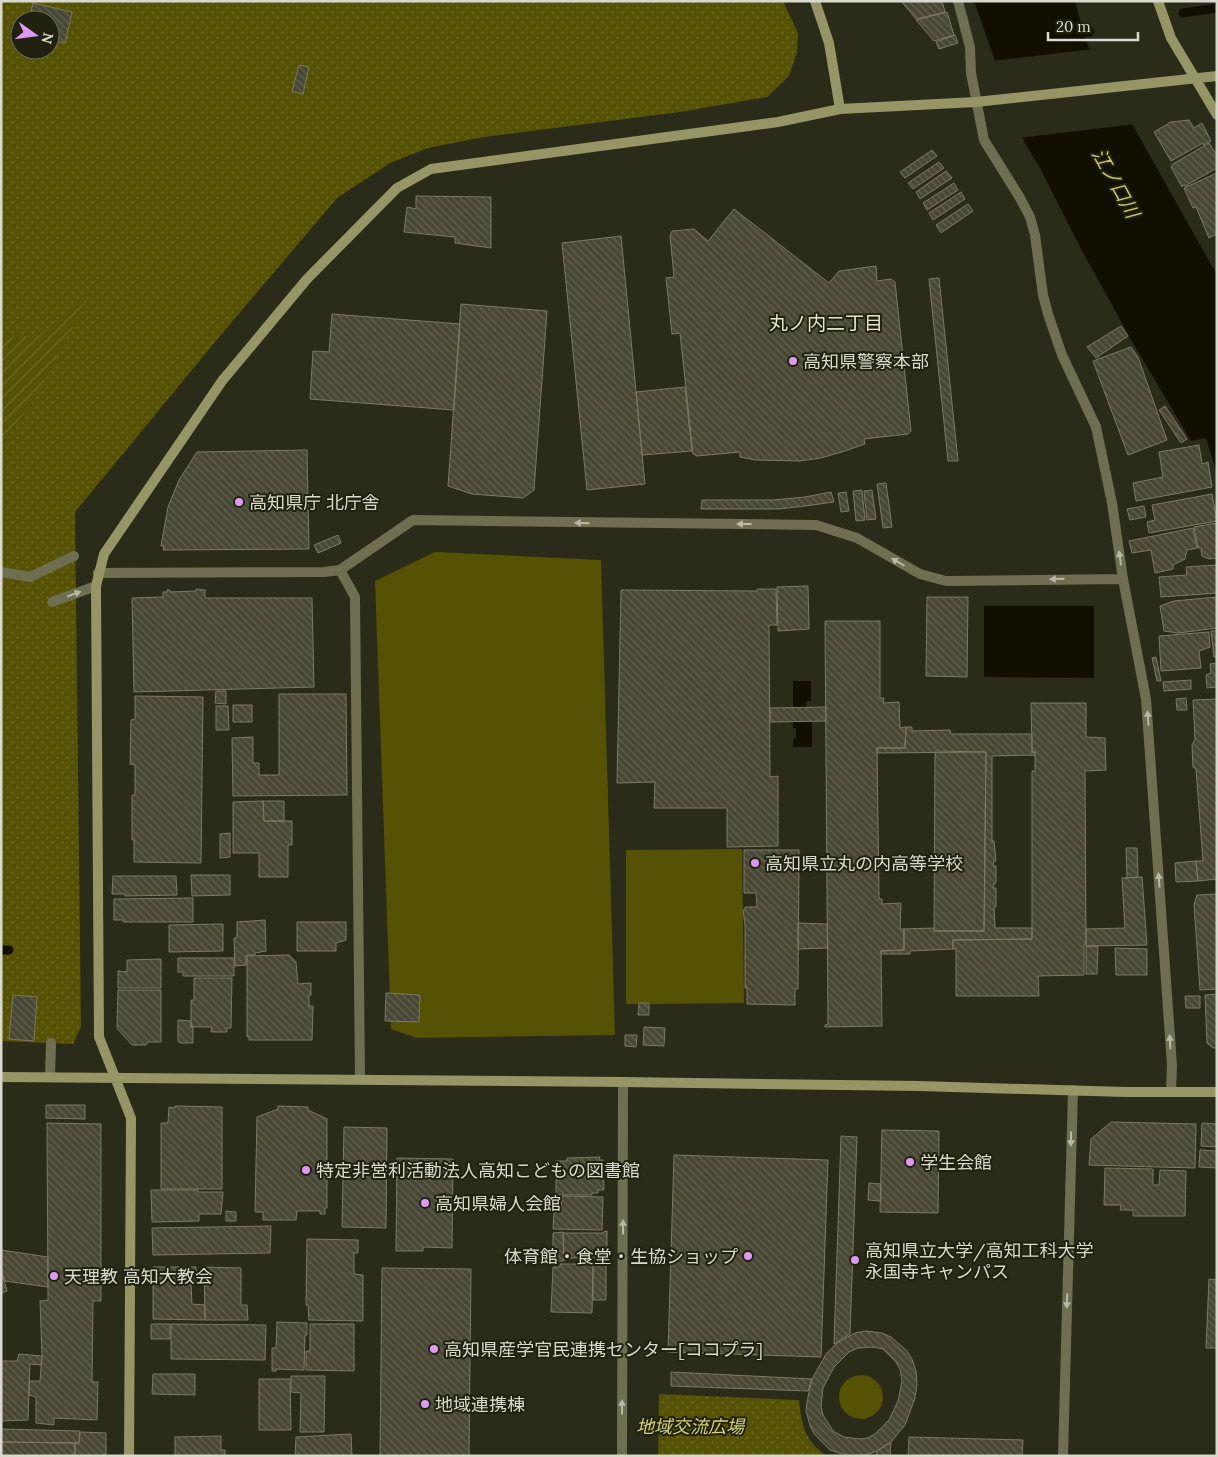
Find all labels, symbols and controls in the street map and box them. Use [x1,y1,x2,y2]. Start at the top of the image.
north arrow [10,10,60,60]
scale bar [1048,10,1138,42]
text: 20 m [1056,17,1091,36]
text: N [38,31,58,46]
water label: 江ノ口川 [1087,144,1146,224]
district label: 丸ノ内二丁目 [769,311,883,335]
place label: 高知県警察本部 [803,350,929,373]
marker: 高知県警察本部 [787,355,799,367]
place label: 高知県庁 北庁舎 [249,491,380,514]
marker: 高知県庁 北庁舎 [233,496,245,508]
one-way arrow [573,519,589,527]
one-way arrow [736,520,752,528]
one-way arrow [1116,550,1124,566]
one-way arrow [892,557,905,566]
one-way arrow [1048,575,1064,583]
one-way arrow [66,590,81,597]
one-way arrow [1143,710,1151,726]
place label: 高知県立丸の内高等学校 [765,852,963,875]
marker: 高知県立丸の内高等学校 [749,857,761,869]
one-way arrow [1154,872,1162,888]
one-way arrow [1166,1034,1174,1050]
one-way arrow [1067,1131,1075,1147]
place label: 学生会館 [920,1151,992,1174]
marker: 学生会館 [904,1156,916,1168]
place label: 特定非営利活動法人高知こどもの図書館 [316,1159,640,1182]
marker: 特定非営利活動法人高知こどもの図書館 [300,1164,312,1176]
place label: 高知県婦人会館 [435,1192,561,1215]
marker: 高知県婦人会館 [419,1197,431,1209]
one-way arrow [619,1219,627,1235]
place label: 高知県立大学/高知工科大学 永国寺キャンパス [865,1239,1093,1283]
place label: 体育館・食堂・生協ショップ [504,1245,738,1268]
marker: 体育館・食堂・生協ショップ [742,1250,754,1262]
marker: 高知県立大学/高知工科大学 永国寺キャンパス [849,1254,861,1266]
place label: 天理教 高知大教会 [64,1265,213,1288]
marker: 天理教 高知大教会 [48,1270,60,1282]
one-way arrow [1063,1294,1071,1310]
place label: 高知県産学官民連携センター[ココプラ] [444,1338,763,1361]
marker: 高知県産学官民連携センター[ココプラ] [428,1343,440,1355]
place label: 地域連携棟 [435,1393,525,1416]
marker: 地域連携棟 [419,1398,431,1410]
one-way arrow [618,1399,626,1415]
park label: 地域交流広場 [636,1415,746,1438]

